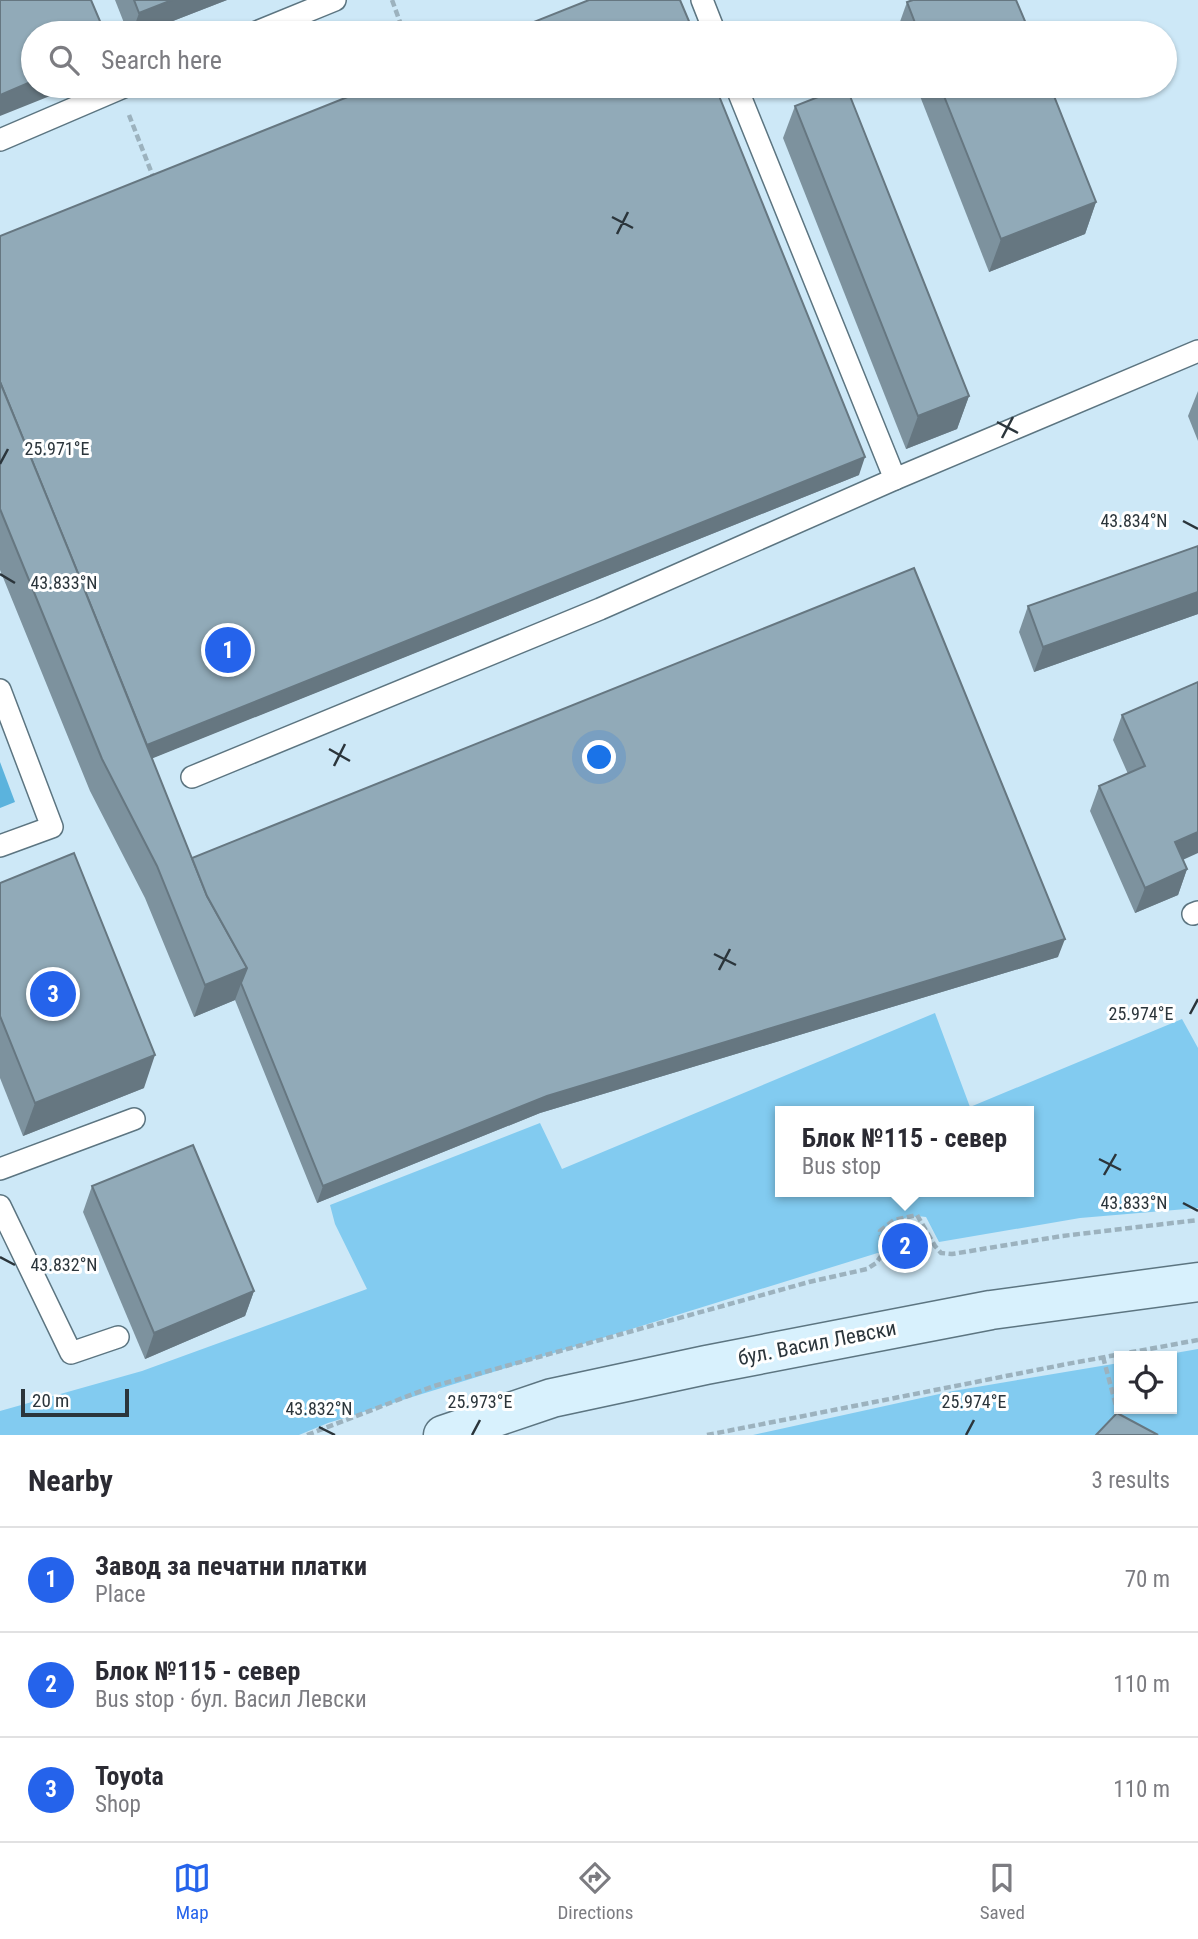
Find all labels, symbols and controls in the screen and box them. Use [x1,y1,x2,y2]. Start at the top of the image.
search box [21,21,1177,98]
icon: search [45,41,83,79]
text: Search here [101,45,222,75]
text: 25.971°E [25,438,89,459]
text: 43.834°N [1100,510,1168,531]
text: 43.833°N [30,572,98,593]
pin: 1 [205,624,251,676]
your location [582,740,616,774]
pin: 3 [30,968,76,1020]
text: 25.974°E [1109,1003,1173,1024]
popup [775,1106,1034,1197]
text: Блок №115 - север [802,1123,1007,1153]
text: Bus stop [802,1153,881,1180]
text: 43.833°N [1100,1192,1168,1213]
pin: 2 [882,1220,928,1272]
text: 43.832°N [30,1254,98,1275]
street label: бул. Васил Левски [736,1316,898,1370]
map controls [1114,1351,1177,1414]
button: locate [1114,1351,1177,1414]
scale bar [21,1386,130,1418]
text: 20 m [32,1389,69,1412]
text: 25.973°E [448,1391,512,1412]
text: 25.974°E [942,1391,1006,1412]
text: 43.832°N [285,1398,353,1419]
text: Nearby [28,1463,113,1498]
text: 3 results [1092,1467,1170,1494]
text: Завод за печатни платки [95,1551,367,1581]
text: 1 [45,1566,57,1593]
text: 70 m [1125,1566,1170,1593]
text: Place [95,1581,145,1608]
text: Блок №115 - север [95,1656,300,1686]
text: 2 [45,1671,57,1698]
text: 110 m [1113,1671,1170,1698]
text: Bus stop · бул. Васил Левски [95,1686,367,1713]
text: Toyota [95,1761,164,1791]
text: 3 [45,1776,57,1803]
text: 110 m [1113,1776,1170,1803]
text: Shop [95,1791,141,1818]
tab: Map [173,1859,211,1924]
tab: Directions [557,1859,633,1924]
tab: Saved [980,1859,1025,1924]

